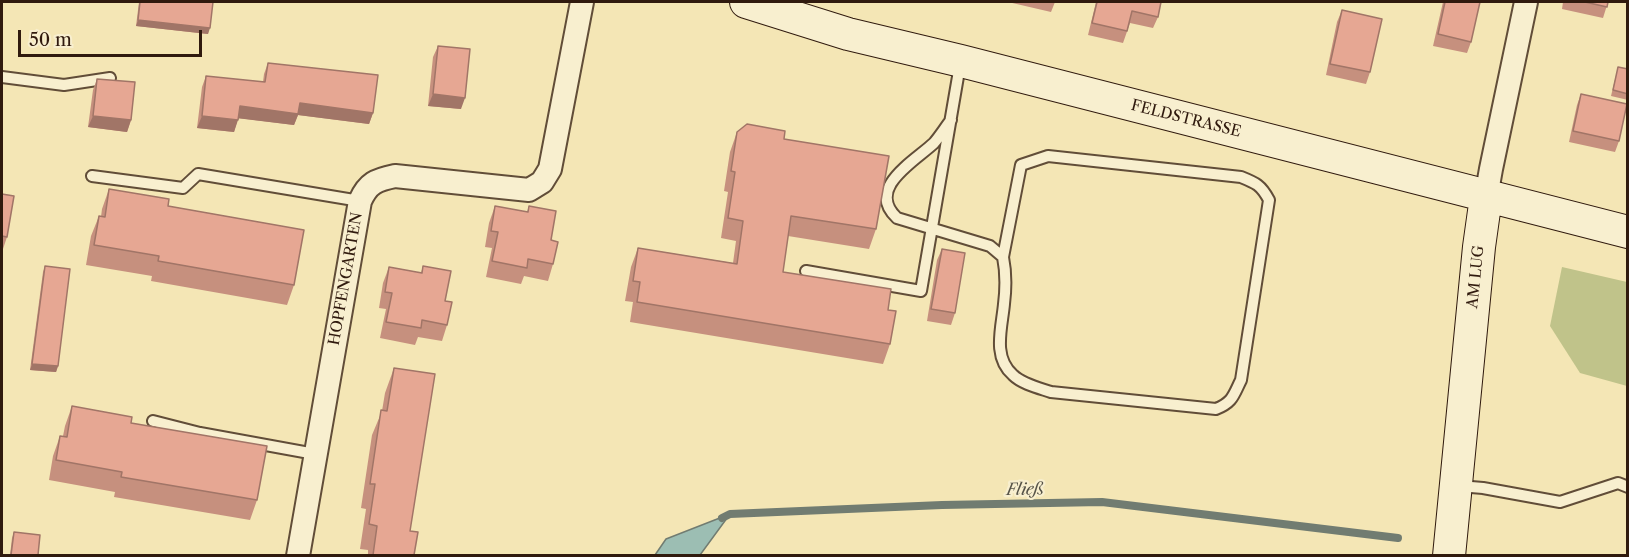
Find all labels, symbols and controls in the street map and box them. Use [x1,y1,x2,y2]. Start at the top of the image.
scale bar [21,18,206,56]
text: 50 m [29,29,72,51]
street label: FELDSTRASSE [1129,97,1243,141]
street label: HOPFENGARTEN [325,211,367,347]
street label: AM LUG [1464,244,1488,310]
water label: Fließ [1006,480,1044,500]

